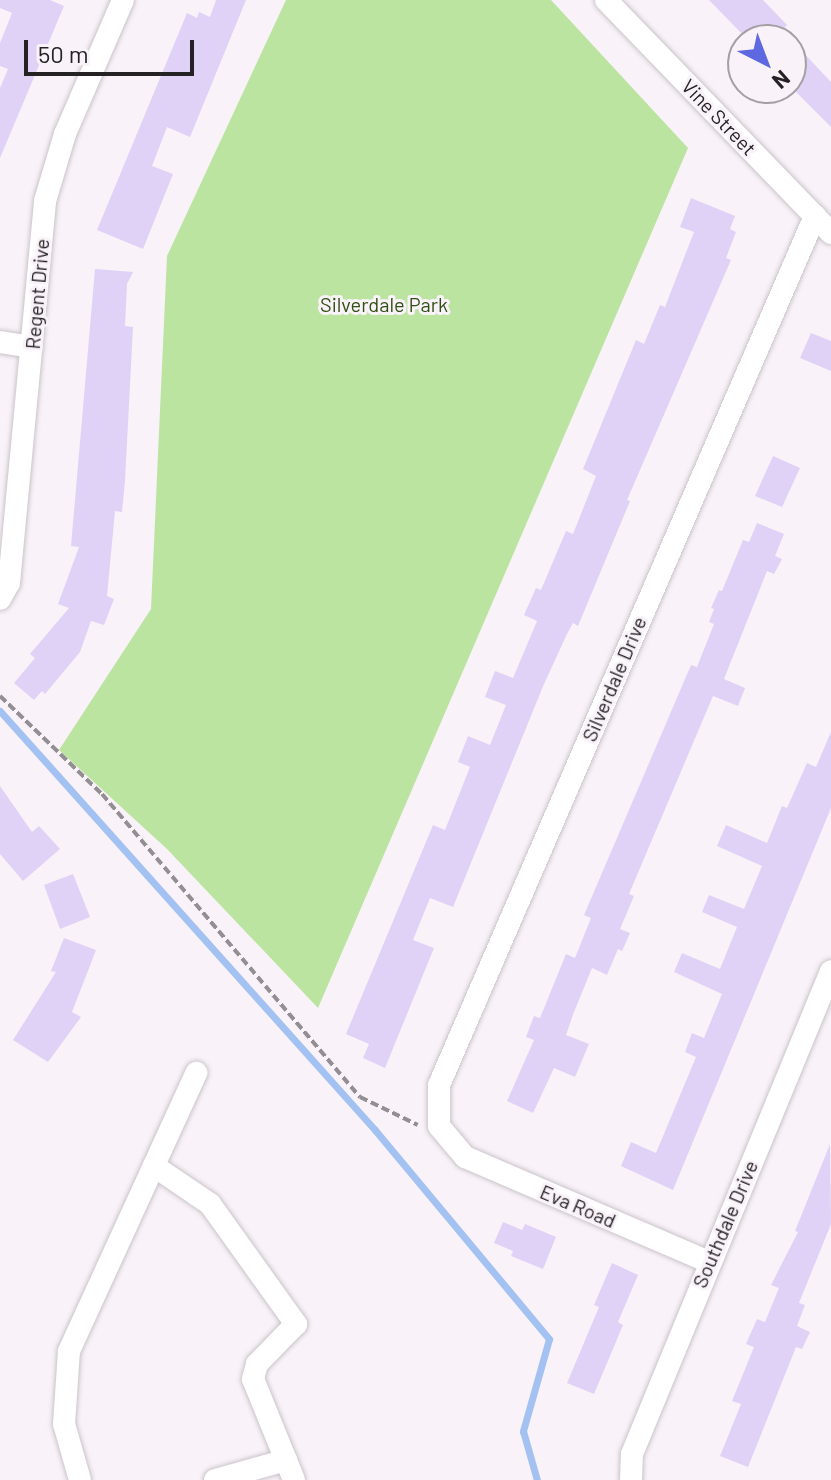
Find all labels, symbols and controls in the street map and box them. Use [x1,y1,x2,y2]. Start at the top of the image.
scale bar [28,24,198,74]
north arrow [727,24,807,104]
text: 50 m [38,39,89,68]
text: N [768,66,796,95]
street label: Vine Street [677,74,761,160]
street label: Regent Drive [20,238,54,350]
park label: Silverdale Park [320,292,448,316]
street label: Silverdale Drive [577,613,651,745]
street label: Southdale Drive [687,1157,763,1291]
street label: Eva Road [537,1179,619,1233]

